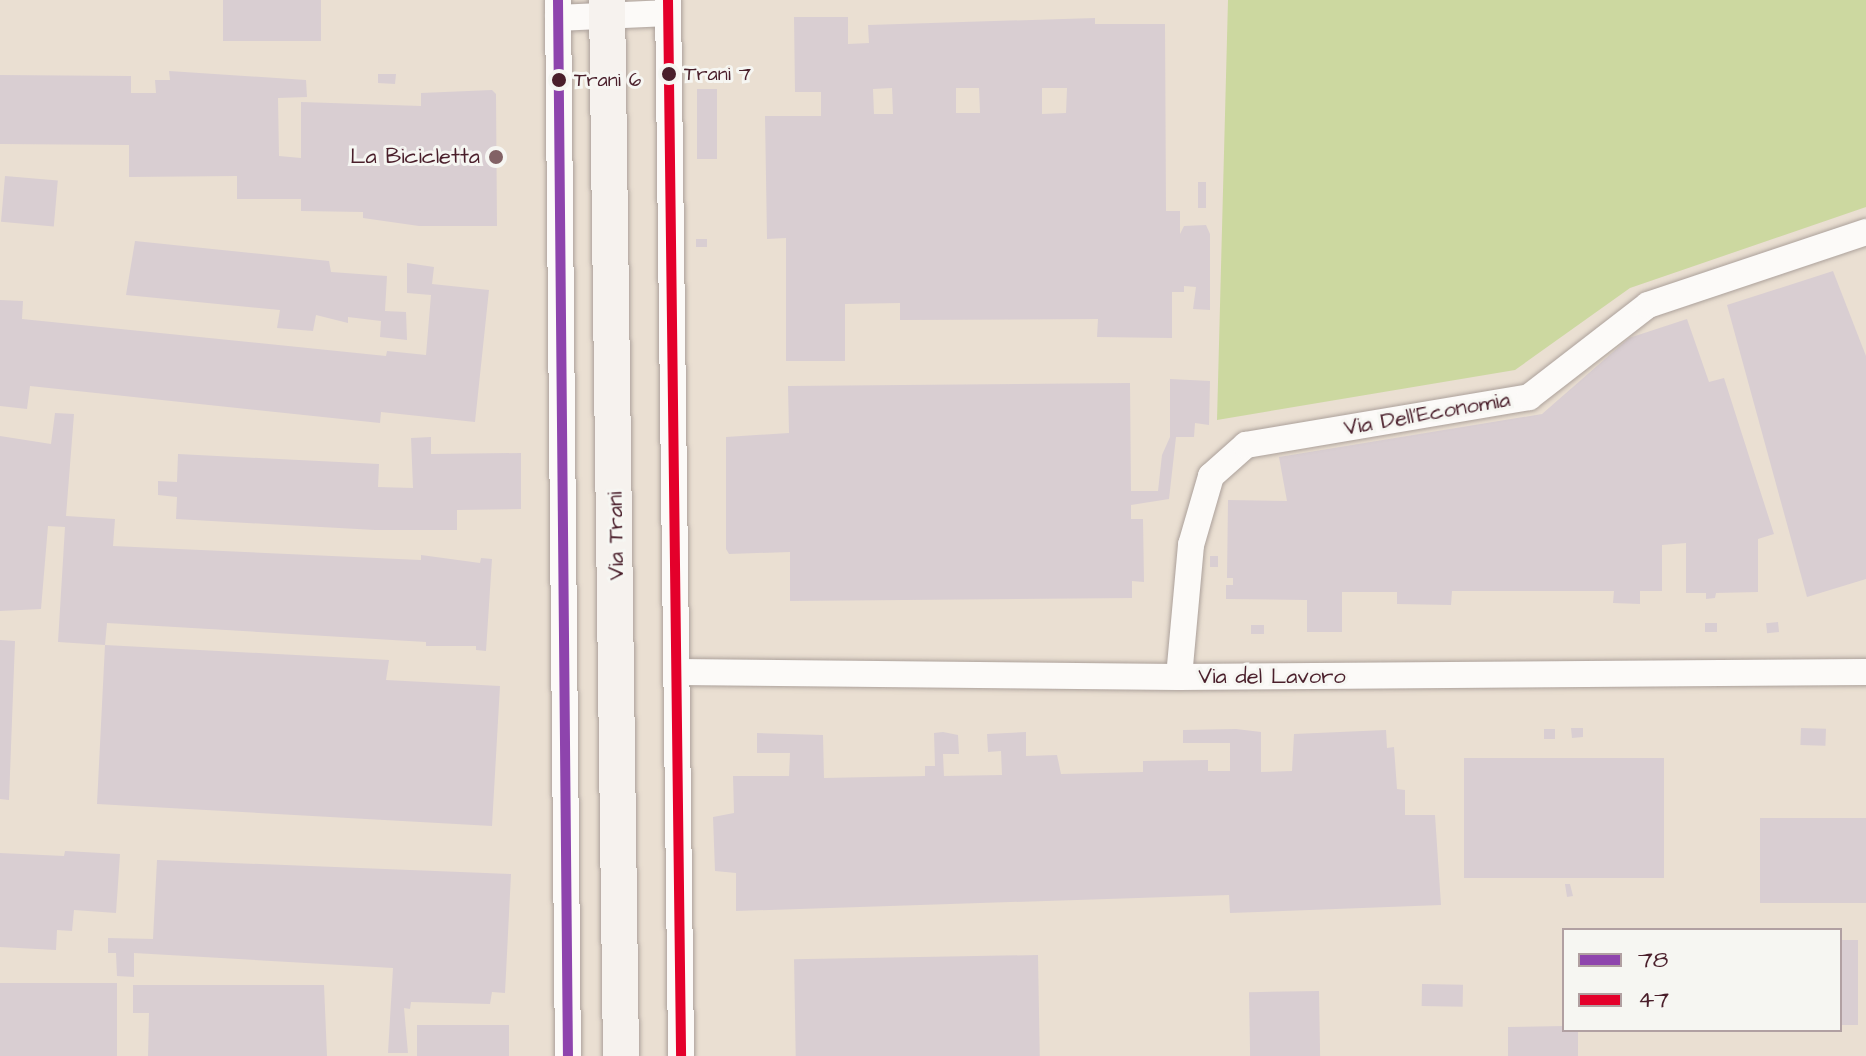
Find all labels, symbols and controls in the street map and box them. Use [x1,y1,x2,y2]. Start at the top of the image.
place label: Trani 7 [684,62,751,86]
marker: Trani 7 [661,66,677,82]
place label: Trani 6 [574,68,641,92]
marker: Trani 6 [551,72,567,88]
place label: La Bicicletta [350,144,480,170]
marker: La Bicicletta [487,148,505,166]
street label: Via Dell'Economia [1342,386,1512,442]
street label: Via Trani [602,492,630,580]
street label: Via del Lavoro [1198,664,1346,690]
legend [1562,928,1842,1032]
text: 78 [1638,943,1668,977]
text: 47 [1638,983,1669,1017]

